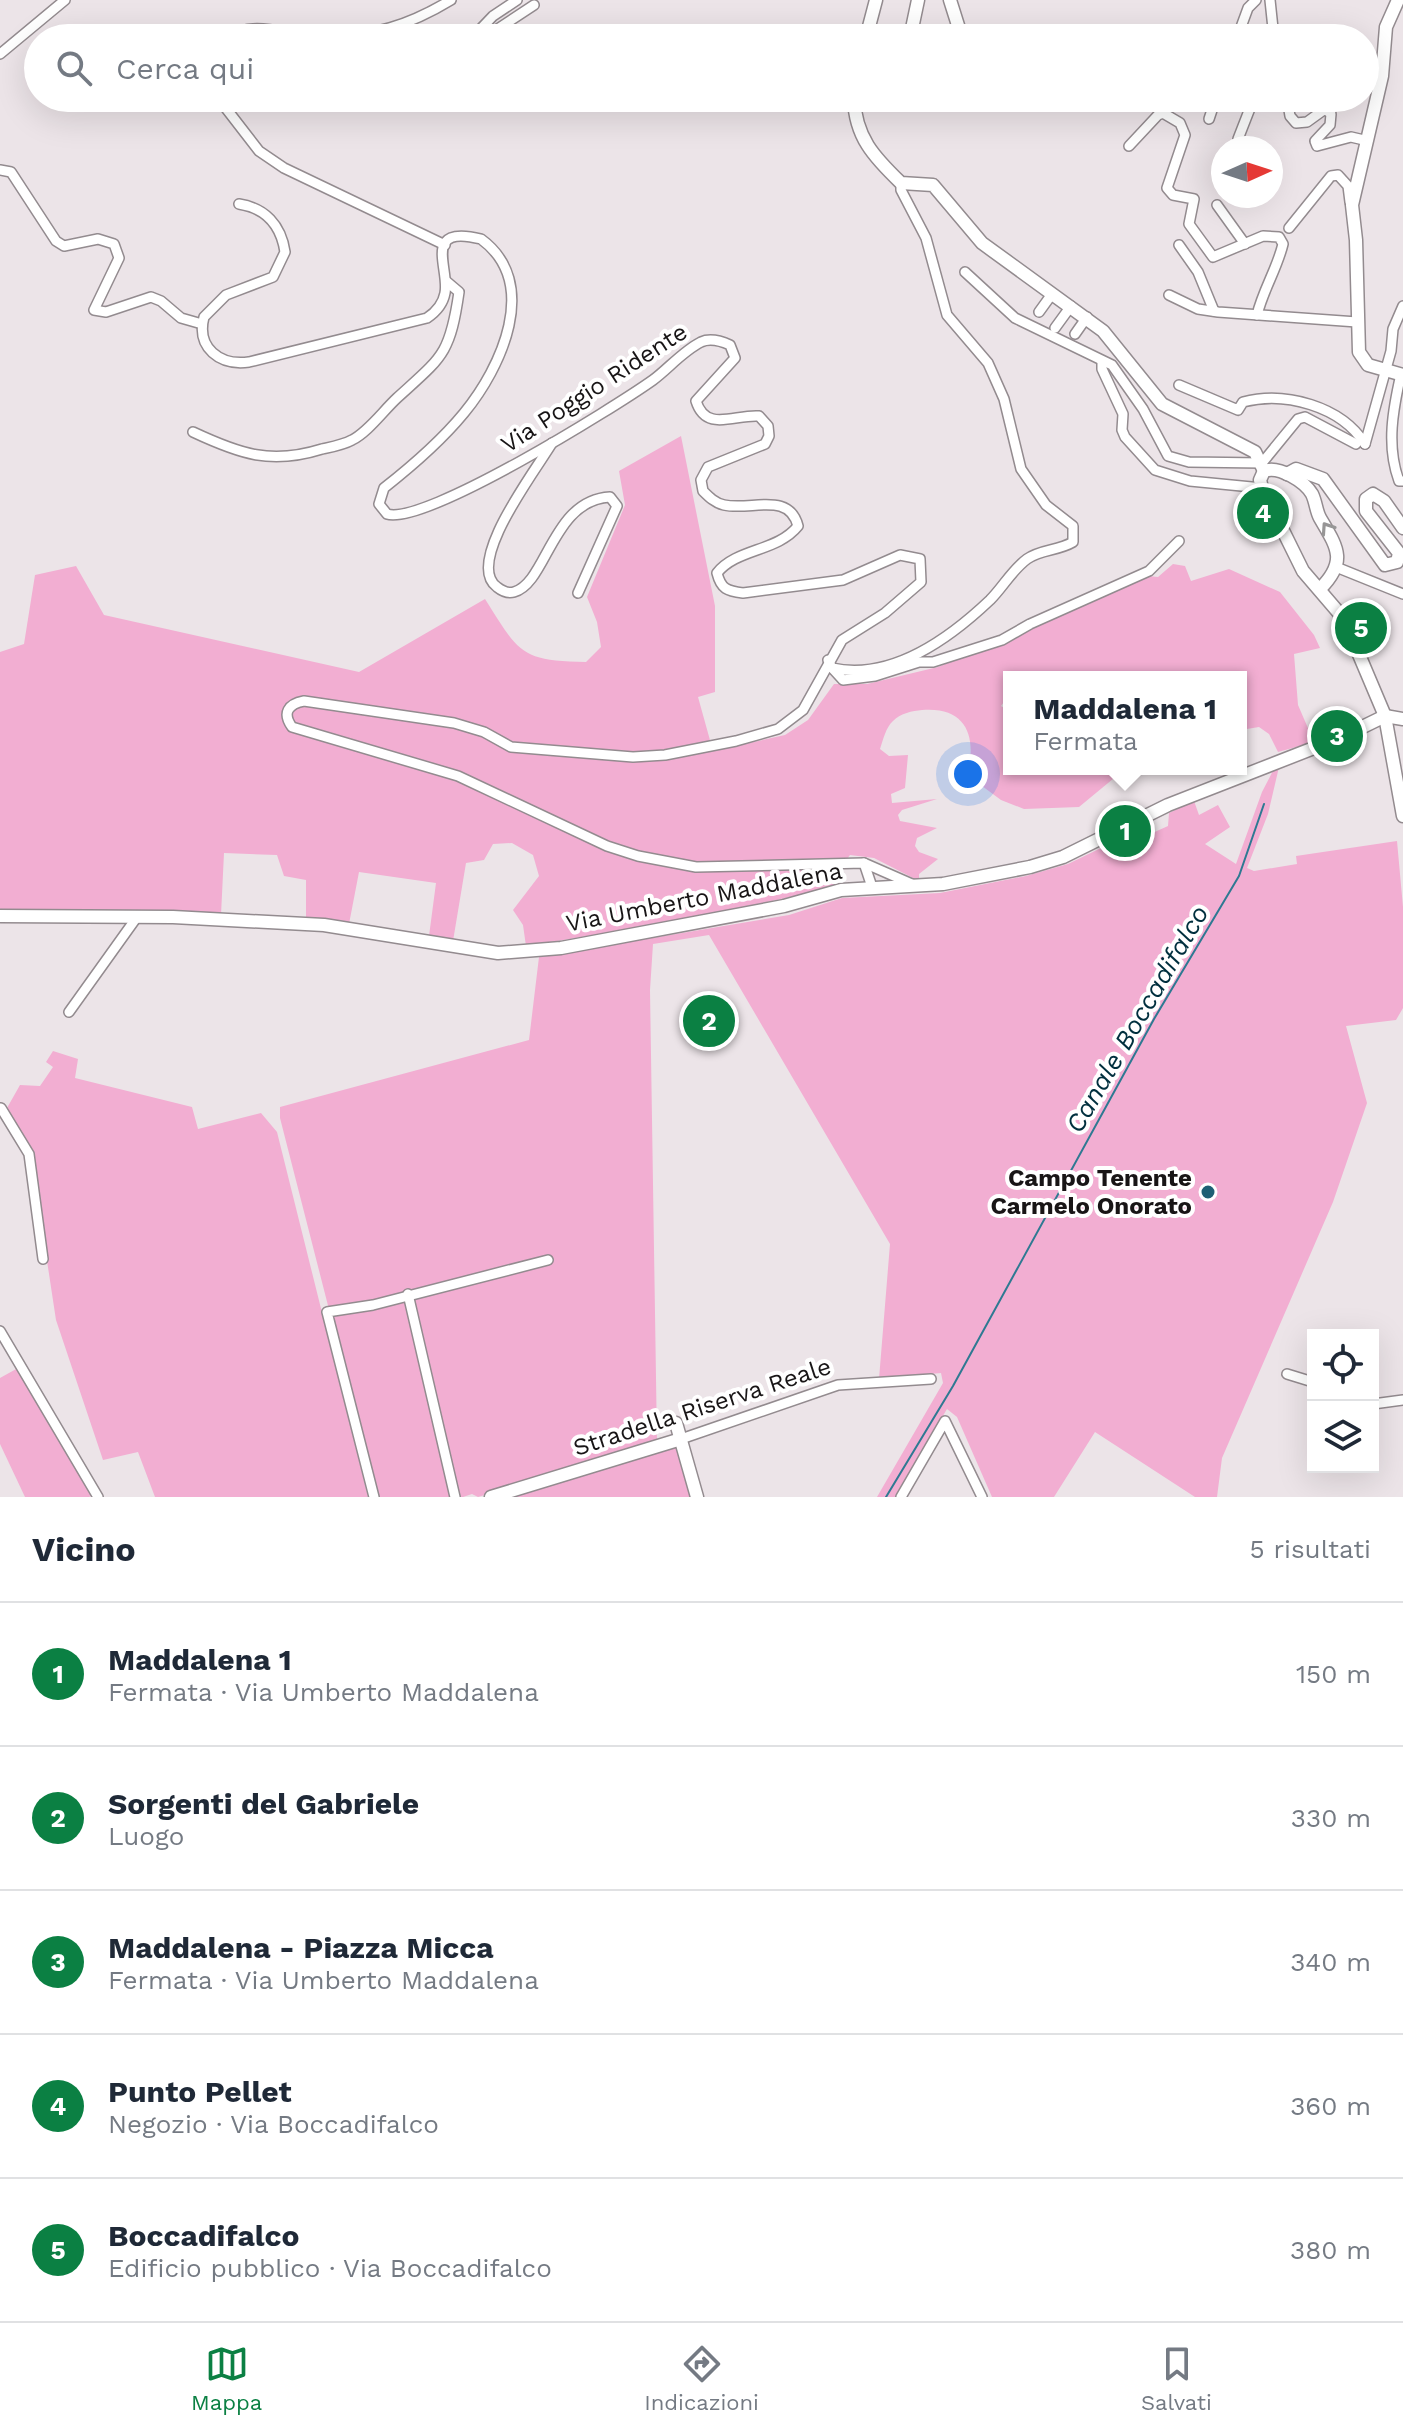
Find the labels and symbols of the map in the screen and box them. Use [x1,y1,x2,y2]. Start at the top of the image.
north arrow [1211,136,1283,208]
street label: Via Poggio Ridente [496,317,692,459]
pin: 4 [1237,483,1289,543]
one-way arrow [1322,522,1337,536]
pin: 5 [1335,598,1387,658]
pin: 3 [1311,706,1363,766]
your location [948,754,988,794]
pin: 1 [1099,801,1151,861]
street label: Via Umberto Maddalena [564,856,844,938]
water label: Canale Boccadifalco [1060,900,1214,1138]
pin: 2 [683,991,735,1051]
place label: Campo Tenente Carmelo Onorato [991,1164,1192,1220]
marker: Campo Tenente Carmelo Onorato [1199,1183,1217,1201]
street label: Stradella Riserva Reale [570,1352,834,1462]

